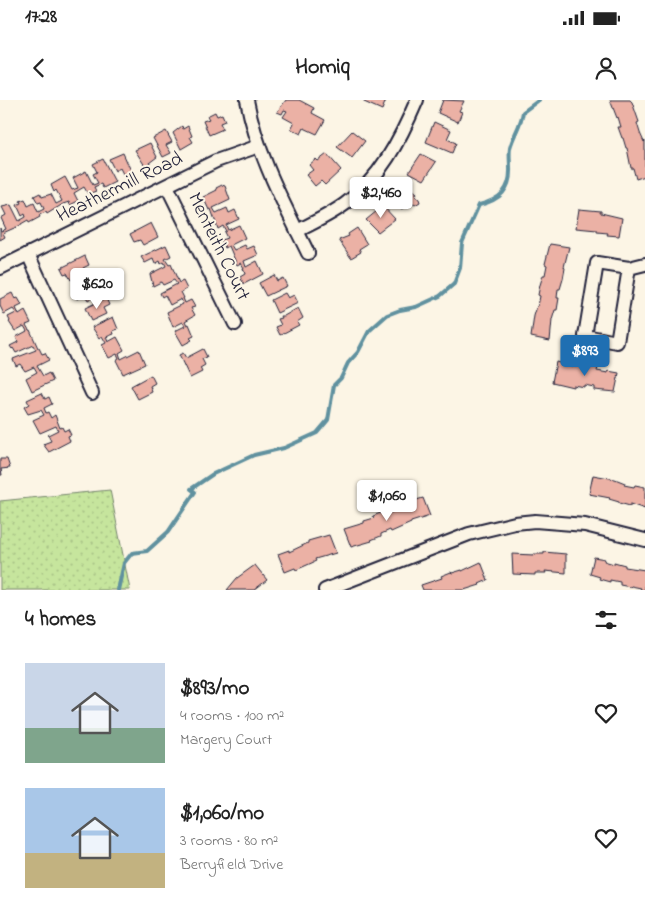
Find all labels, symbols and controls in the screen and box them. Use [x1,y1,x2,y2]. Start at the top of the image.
text: 17:28 [25,4,57,31]
text: Homiq [295,52,350,84]
icon: back [25,54,53,82]
icon: person [592,54,620,82]
street label: Heathermill Road [52,145,188,231]
pin: $2,460 [340,176,422,219]
text: $2,460 [361,181,401,205]
street label: Menteith Court [179,188,257,306]
pin: $620 [67,268,127,310]
text: $620 [81,272,113,296]
pin: $893 [555,334,615,377]
text: $893 [571,339,599,363]
pin: $1,060 [346,480,428,522]
text: $1,060 [368,484,406,508]
text: 4 homes [25,605,96,635]
icon: filters [592,606,620,634]
text: $893/mo [180,674,249,704]
icon: home [65,683,125,743]
icon: heart [592,699,620,727]
text: 4 rooms · 100 m² [180,704,284,728]
text: Margery Court [180,728,272,752]
text: $1,060/mo [180,799,264,829]
icon: home [65,808,125,868]
icon: heart [592,824,620,852]
text: 3 rooms · 80 m² [180,829,278,853]
text: Berryfield Drive [180,853,283,877]

